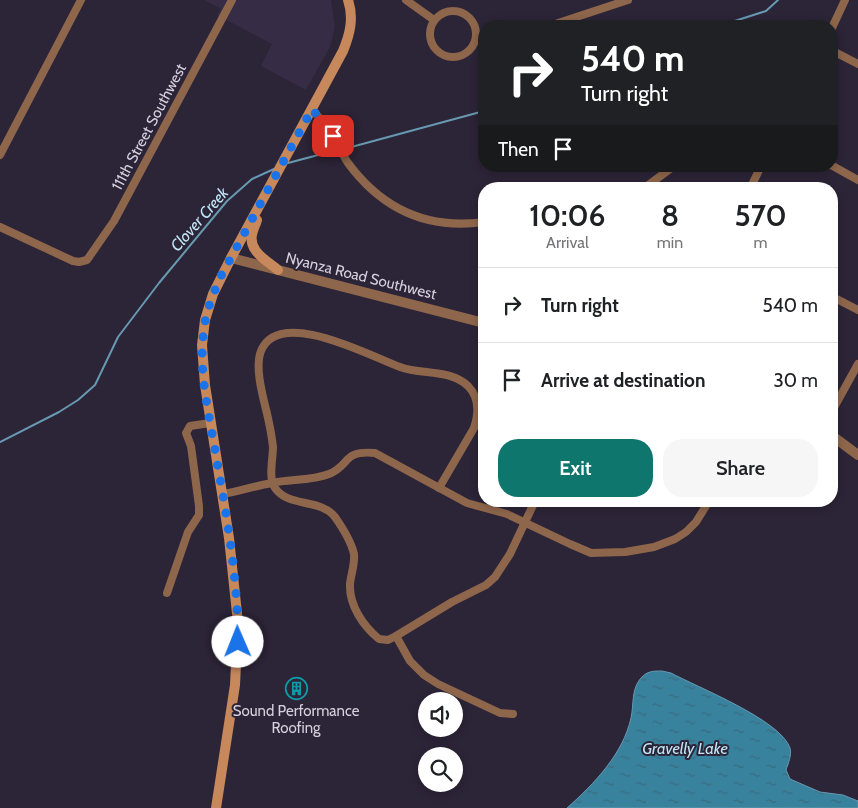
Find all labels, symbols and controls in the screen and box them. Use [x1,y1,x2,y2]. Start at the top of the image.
text: 540 m [581,37,685,80]
icon: right [498,40,563,105]
street label: 111th Street Southwest [108,61,190,193]
text: Turn right [581,80,668,107]
pin [312,115,354,157]
icon: arrive [319,122,347,150]
icon: arrive [549,135,577,163]
text: Then [498,138,539,161]
water label: Clover Creek [166,183,233,255]
text: 10:06 [529,197,606,234]
text: 8 [661,197,679,234]
text: 570 [734,197,787,234]
text: Arrival [546,233,589,252]
text: min [657,233,683,252]
text: m [754,233,768,252]
street label: Nyanza Road Southwest [284,249,438,303]
icon: right [498,291,526,319]
text: Turn right [541,294,619,317]
text: 540 m [763,294,818,317]
icon: arrive [498,366,526,394]
text: Arrive at destination [541,369,705,392]
text: 30 m [774,369,818,392]
button: Exit [498,439,653,497]
button: Share [663,439,818,497]
position arrow [211,615,263,667]
building icon: Sound Performance Roofing [284,676,308,700]
map controls [418,692,463,792]
button: sound [418,692,463,737]
place label: Sound Performance Roofing [233,702,360,737]
water label: Gravelly Lake [642,739,728,758]
button: search [418,747,463,792]

